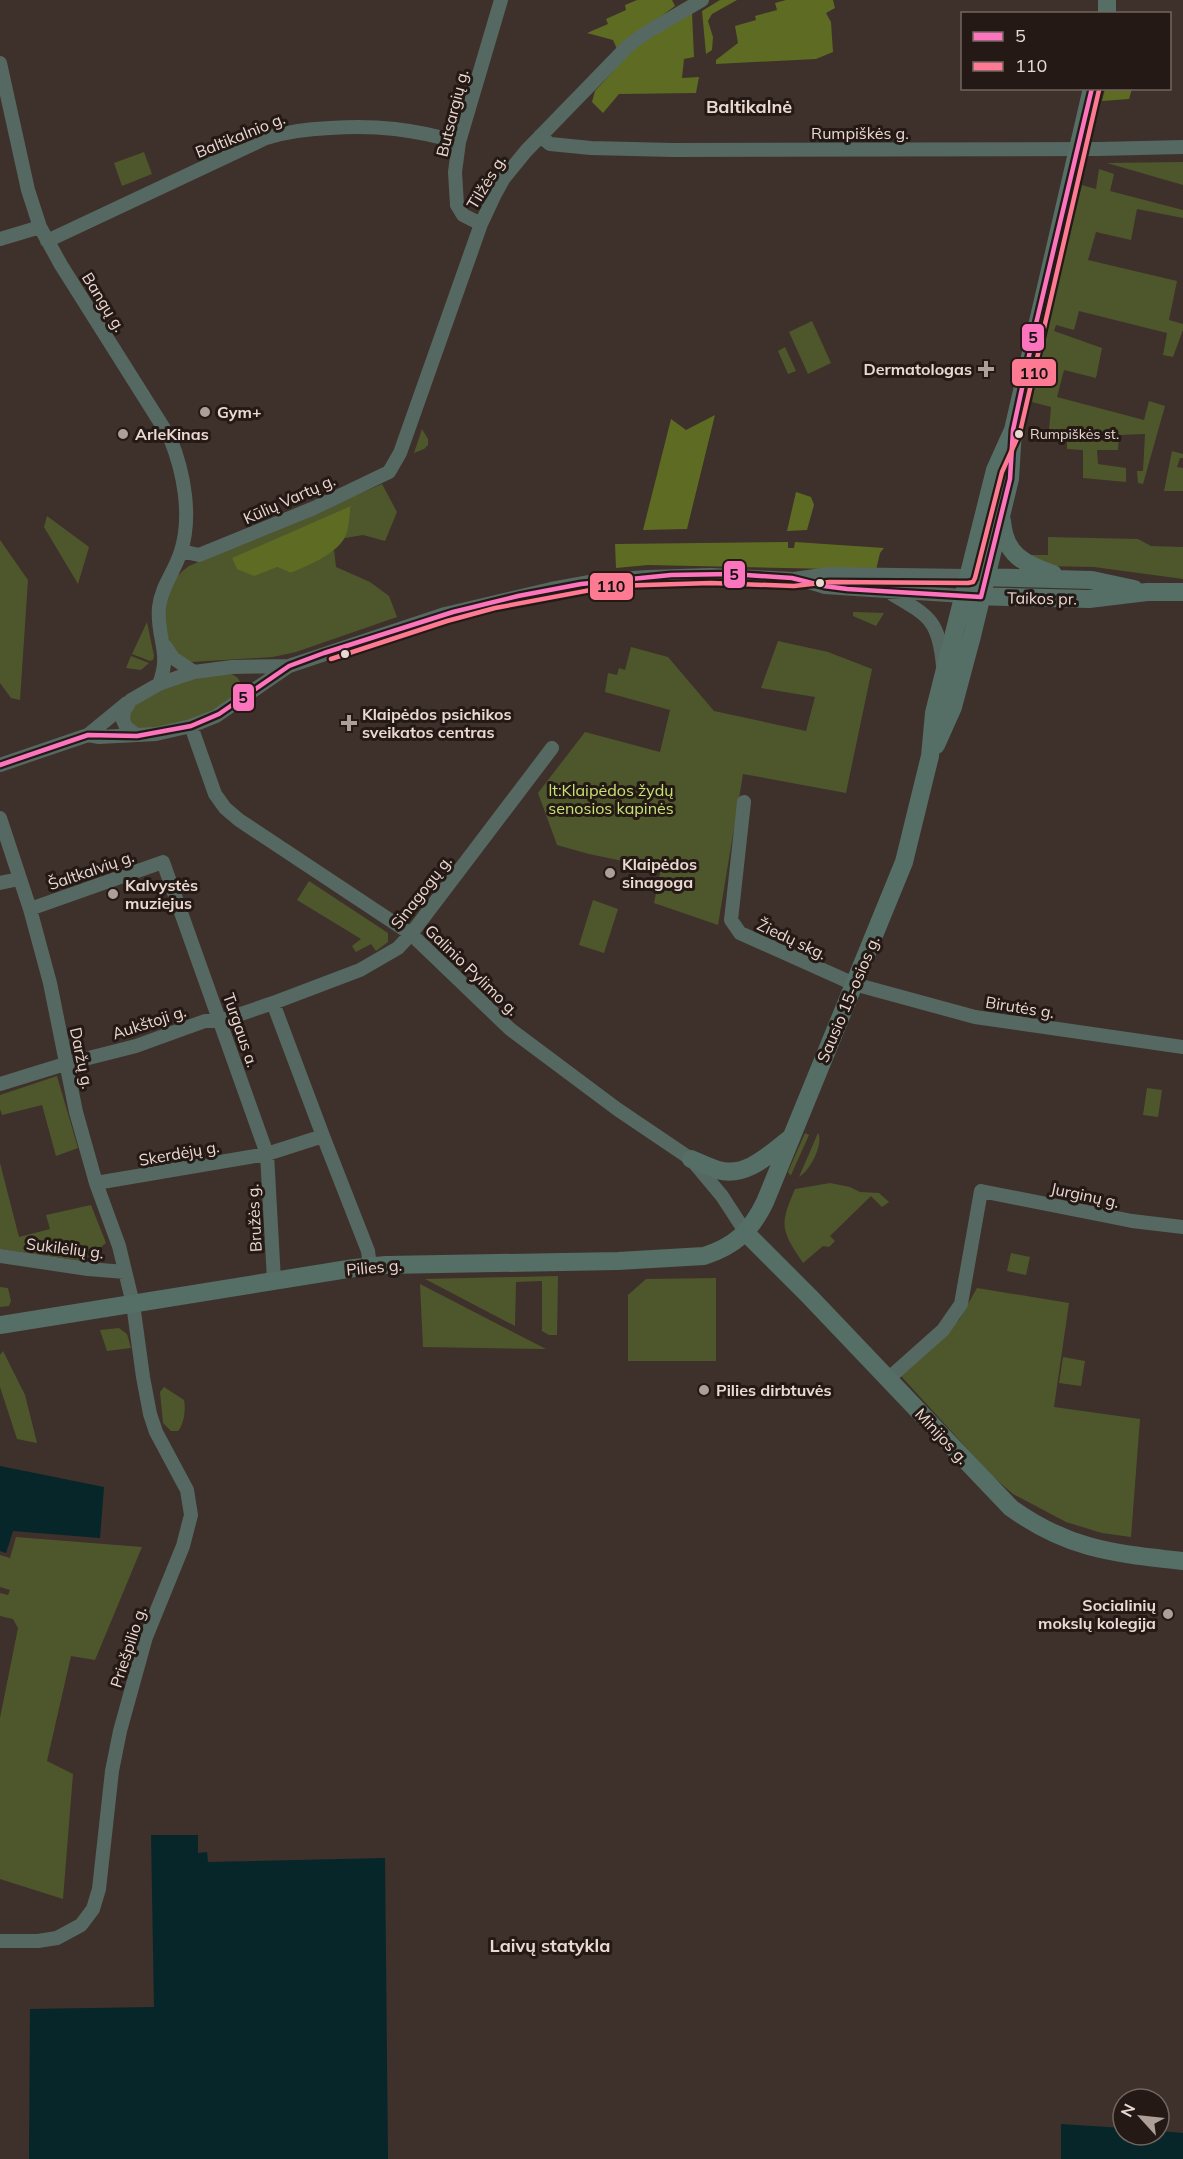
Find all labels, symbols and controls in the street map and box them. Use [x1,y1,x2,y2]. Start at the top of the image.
legend [961,12,1171,90]
text: 5 [1015,24,1026,47]
text: 110 [1015,54,1047,77]
street label: Butsargių g. [432,67,472,159]
district label: Baltikalnė [706,95,792,118]
street label: Baltikalnio g. [192,108,288,162]
street label: Rumpiškės g. [811,123,909,143]
street label: Tilžės g. [462,151,510,213]
street label: Bangų g. [78,269,130,335]
line badge: 5 [1021,323,1045,352]
text: 5 [1028,327,1038,347]
line badge: 110 [1011,358,1057,387]
place label: Dermatologas [863,359,972,379]
marker: Dermatologas [977,360,995,378]
text: 110 [1020,363,1048,383]
place label: Gym+ [217,402,262,422]
marker: Gym+ [198,405,212,419]
place label: ArleKinas [135,424,209,444]
place label: Rumpiškės st. [1030,425,1119,443]
marker: ArleKinas [116,427,130,441]
marker: Rumpiškės st. [1013,428,1025,440]
street label: Kūlių Vartų g. [240,470,338,528]
line badge: 5 [723,560,746,589]
text: 5 [729,564,739,584]
line badge: 110 [589,572,634,601]
text: 110 [597,576,625,596]
unlabelled marker [814,577,826,589]
street label: Taikos pr. [1007,587,1077,609]
unlabelled marker [339,648,351,660]
line badge: 5 [232,683,255,712]
text: 5 [238,687,248,707]
place label: Klaipėdos psichikos sveikatos centras [362,704,512,742]
marker: Klaipėdos psichikos sveikatos centras [340,714,358,732]
park label: lt:Klaipėdos žydų senosios kapinės [548,780,674,818]
street label: Šaltkalvių g. [45,846,137,894]
street label: Sinagogų g. [386,851,456,933]
place label: Klaipėdos sinagoga [622,854,697,892]
marker: Klaipėdos sinagoga [603,866,617,880]
place label: Kalvystės muziejus [125,875,198,913]
marker: Kalvystės muziejus [106,887,120,901]
street label: Žiedų skg. [754,914,830,964]
street label: Galinio Pylimo g. [421,920,523,1020]
street label: Sausio 15-osios g. [812,933,884,1065]
street label: Turgaus a. [219,990,263,1070]
street label: Birutės g. [984,992,1056,1022]
street label: Aukštoji g. [109,1001,189,1043]
street label: Daržų g. [66,1025,98,1091]
street label: Skerdėjų g. [137,1136,221,1170]
street label: Jurginų g. [1049,1178,1121,1212]
street label: Bružės g. [242,1183,266,1253]
street label: Sukilėlių g. [25,1233,105,1263]
street label: Pilies g. [345,1255,403,1279]
place label: Pilies dirbtuvės [716,1380,832,1400]
marker: Pilies dirbtuvės [697,1383,711,1397]
street label: Minijos g. [911,1404,973,1468]
place label: Socialinių mokslų kolegija [1038,1595,1156,1633]
street label: Priešpilio g. [105,1604,151,1690]
marker: Socialinių mokslų kolegija [1161,1607,1175,1621]
district label: Laivų statykla [490,1934,610,1957]
north arrow [1111,2087,1171,2147]
text: N [1116,2100,1139,2120]

